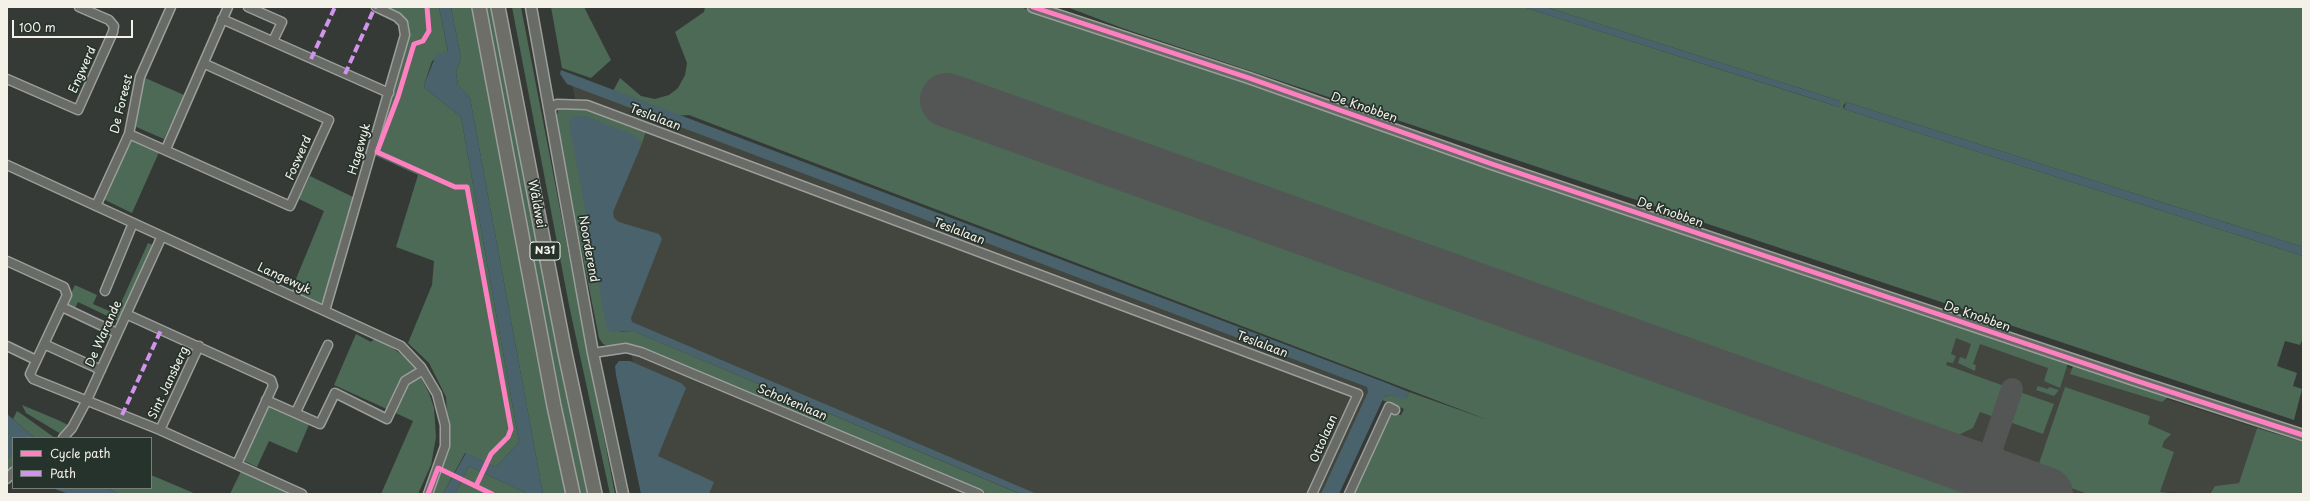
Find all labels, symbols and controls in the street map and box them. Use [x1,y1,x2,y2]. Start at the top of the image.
scale bar [14,12,135,38]
text: 100 m [19,18,56,36]
street label: Engwerd [66,44,100,96]
street label: De Foreest [108,73,136,135]
street label: De Knobben [1329,90,1399,126]
street label: Teslalaan [627,102,683,134]
street label: Hagewyk [346,121,374,177]
street label: Foswerd [283,133,315,183]
street label: Wâldwei [524,179,548,229]
street label: De Knobben [1635,195,1705,231]
street label: Noorderend [575,215,601,283]
street label: Teslalaan [931,216,987,248]
road number: N31 [530,242,560,260]
street label: Langewyk [255,260,313,298]
street label: De Warande [83,298,125,370]
street label: De Knobben [1942,299,2012,335]
street label: Teslalaan [1234,329,1290,361]
street label: Sint Jansberg [146,344,192,422]
street label: Scholtenlaan [755,382,829,424]
street label: Ottolaan [1307,413,1341,465]
legend [12,437,152,489]
text: Cycle path [50,444,111,462]
text: Path [50,464,76,482]

